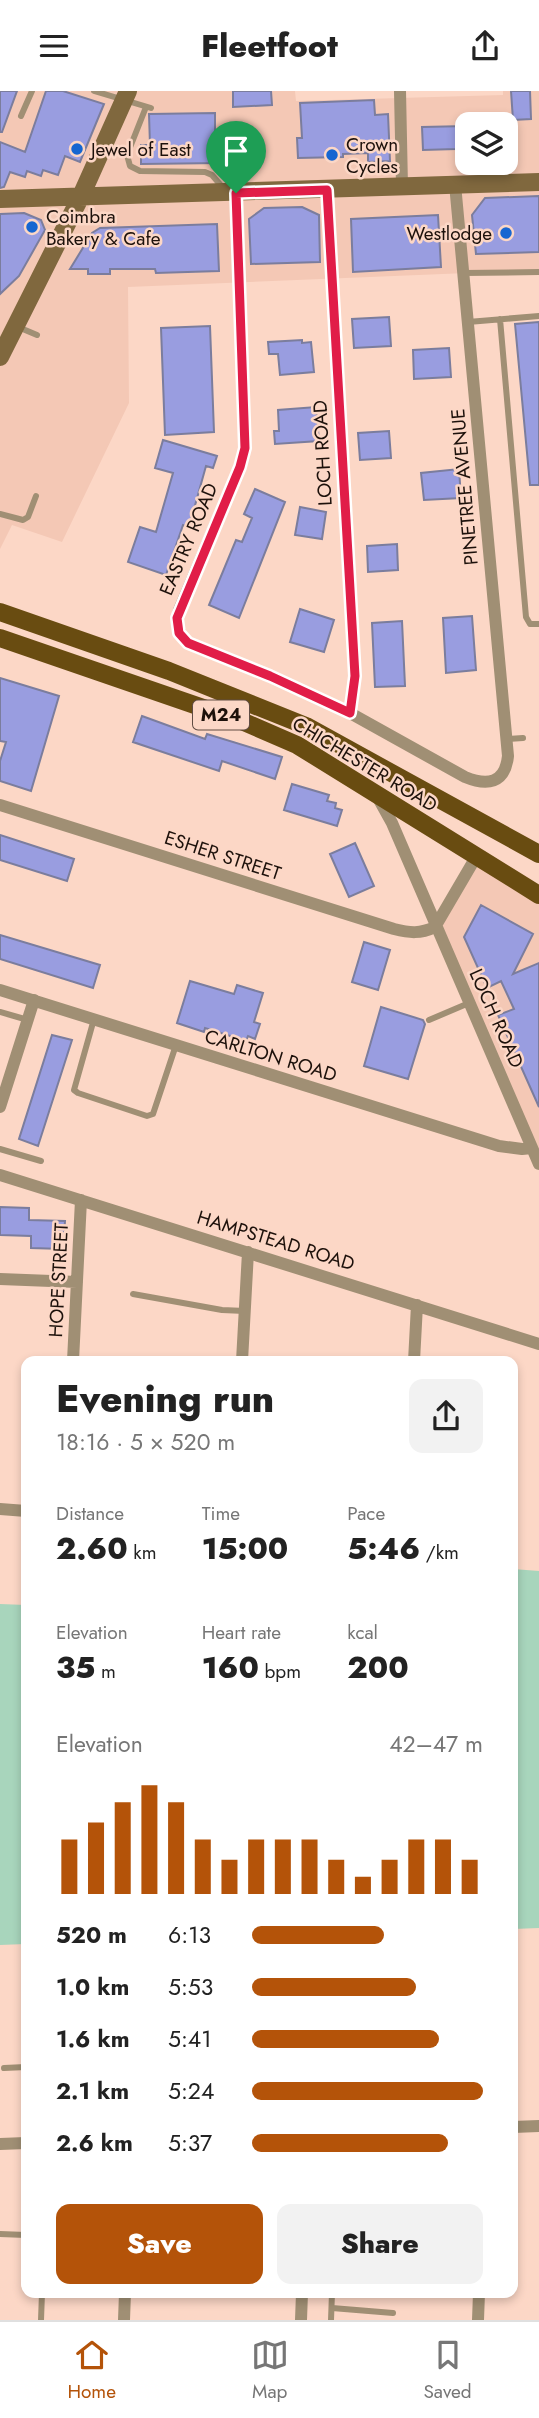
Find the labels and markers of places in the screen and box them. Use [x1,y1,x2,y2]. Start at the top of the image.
pin [206,121,266,193]
place label: Crown Cycles [346,131,398,180]
place label: Jewel of East [88,136,191,163]
marker: Jewel of East [69,141,85,157]
marker: Crown Cycles [324,147,340,163]
place label: Coimbra Bakery & Cafe [46,203,161,252]
marker: Coimbra Bakery & Cafe [24,219,40,235]
place label: Westlodge [407,220,492,247]
marker: Westlodge [498,225,514,241]

